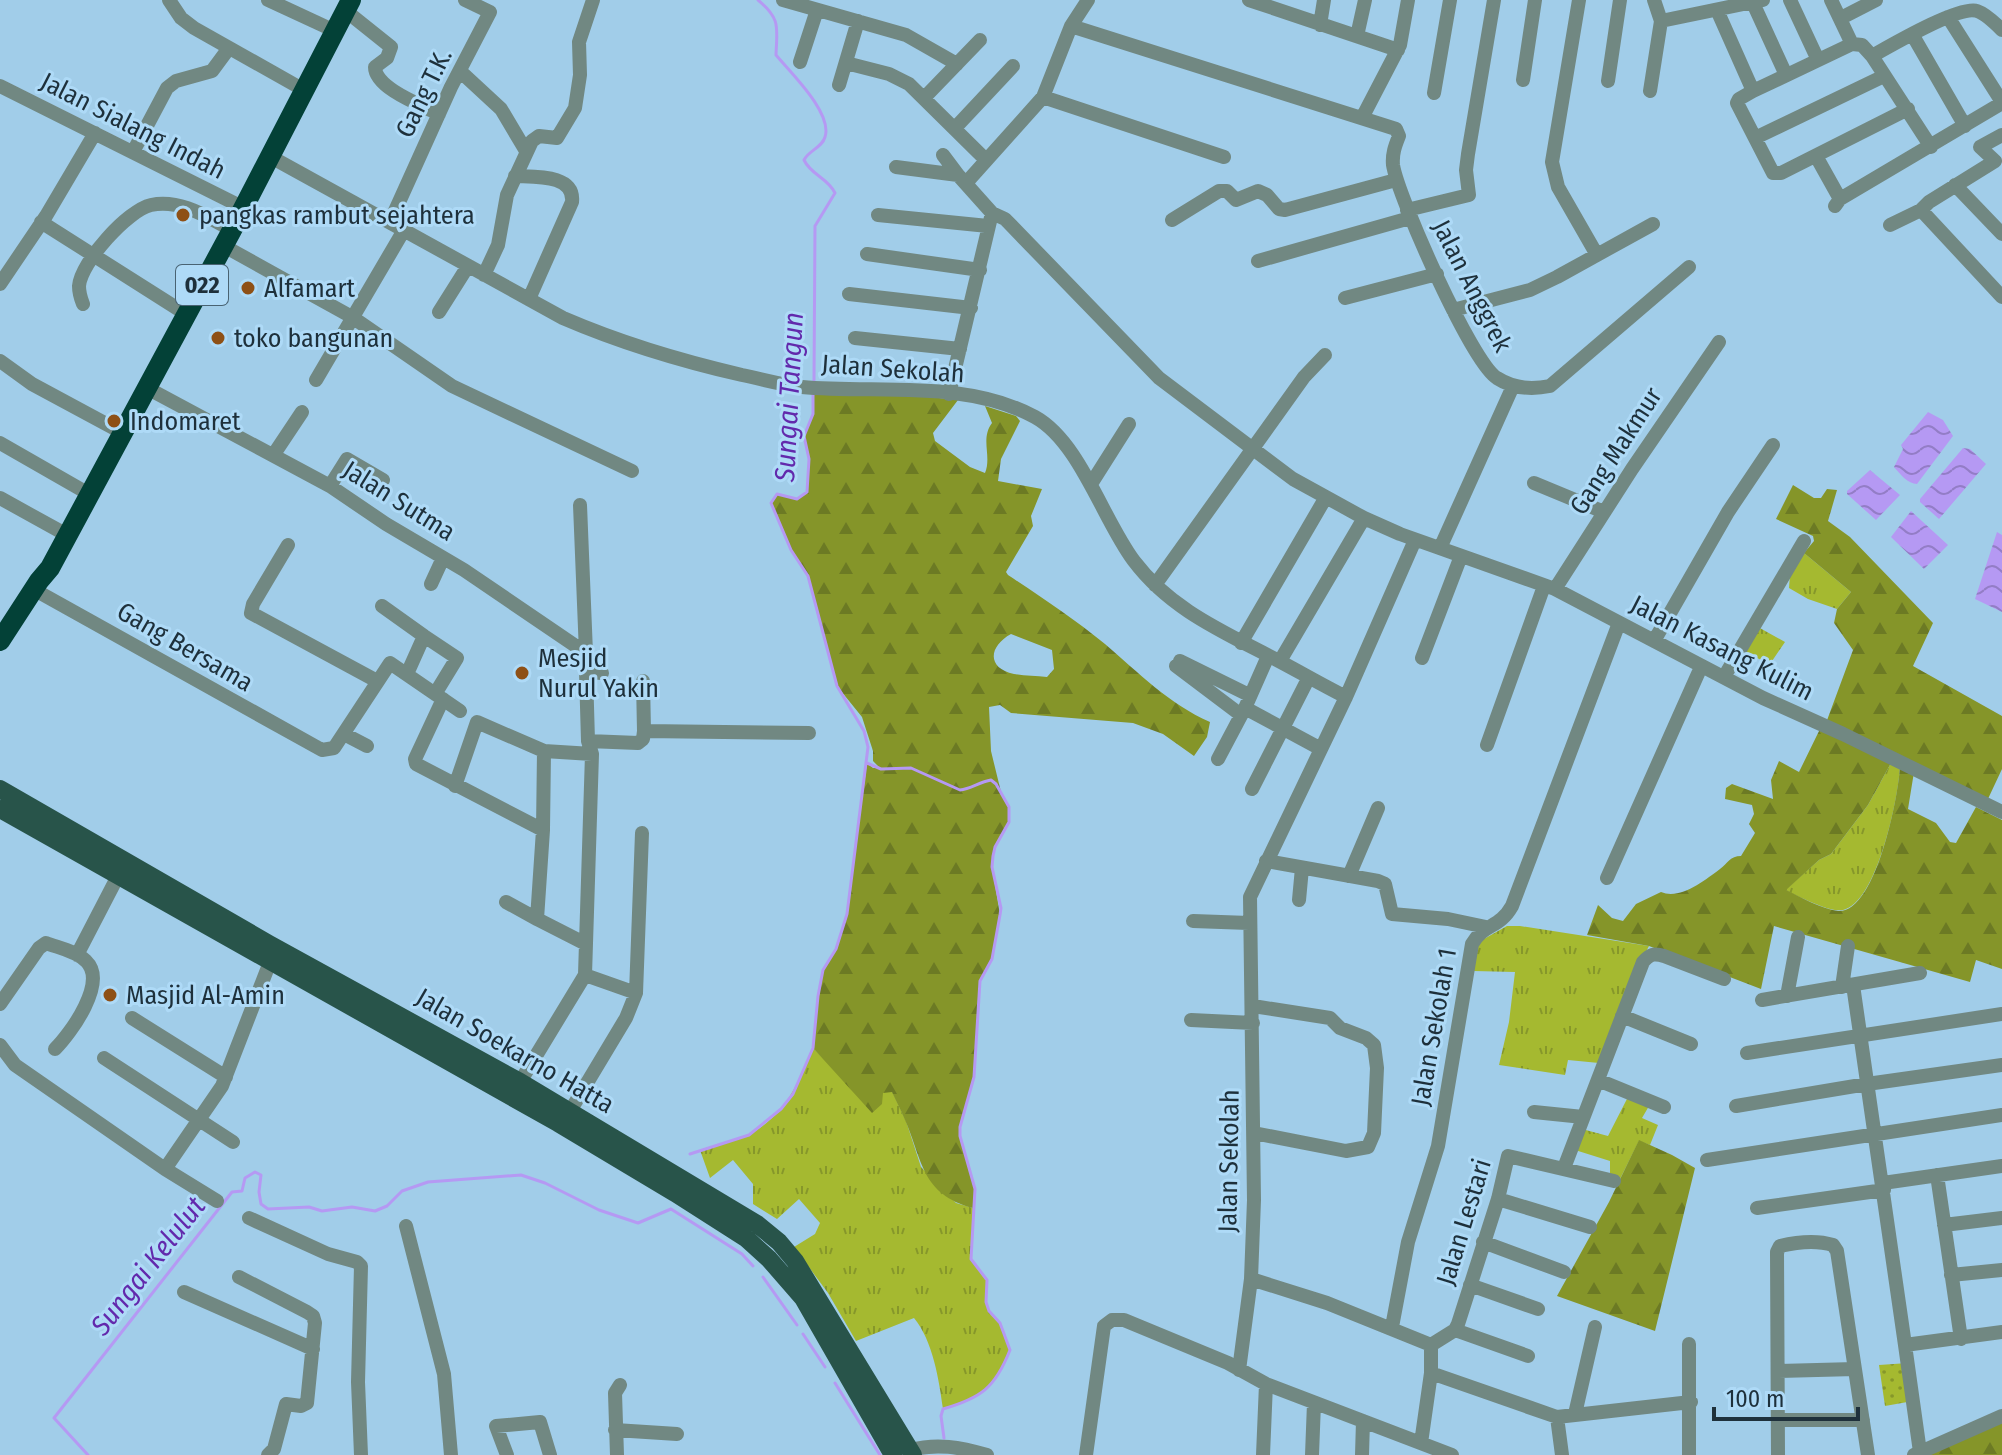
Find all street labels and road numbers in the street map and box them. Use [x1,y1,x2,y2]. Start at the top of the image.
street label: Gang T.K. [389,44,459,142]
street label: Jalan Sialang Indah [35,66,231,186]
street label: Jalan Anggrek [1426,215,1519,358]
road number: 022 [176,265,228,305]
street label: Jalan Sekolah [820,349,966,389]
street label: Gang Makmur [1563,381,1669,521]
street label: Jalan Sutma [337,454,461,548]
street label: Jalan Kasang Kulim [1625,589,1819,707]
street label: Gang Bersama [111,596,259,698]
street label: Jalan Sekolah 1 [1405,946,1463,1108]
street label: Jalan Soekarno Hatta [411,982,619,1120]
street label: Jalan Sekolah [1212,1089,1246,1233]
street label: Jalan Lestari [1430,1155,1498,1289]

